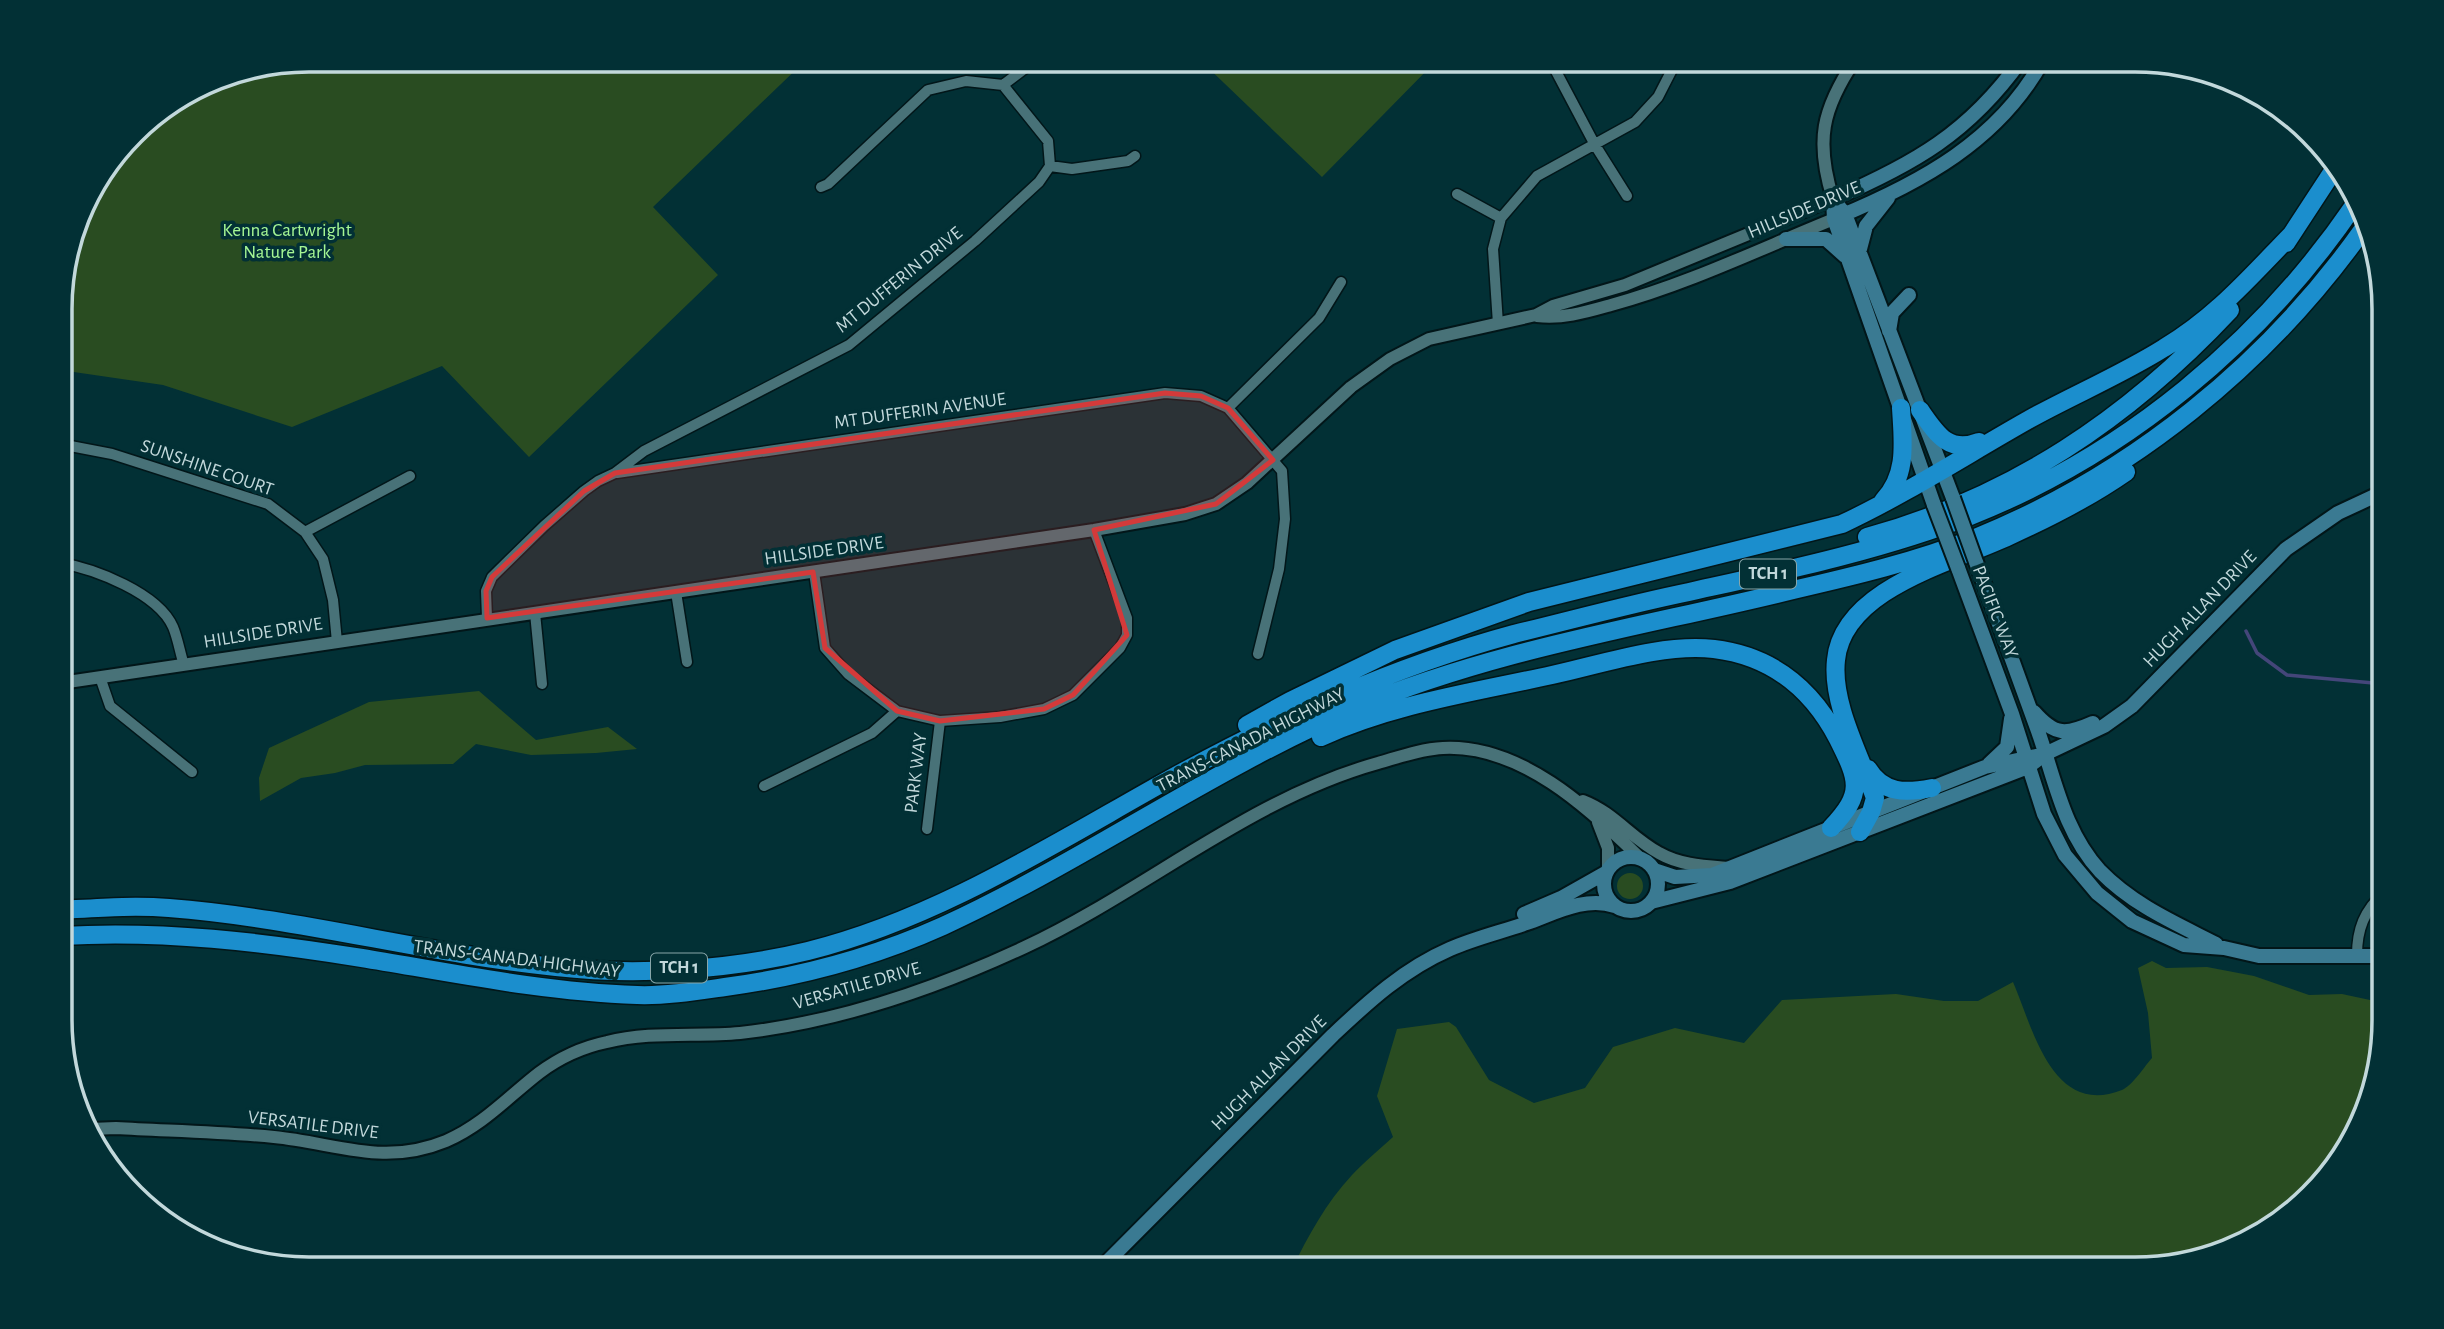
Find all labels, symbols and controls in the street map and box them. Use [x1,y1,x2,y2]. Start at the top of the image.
street label: HILLSIDE DRIVE [1745,178,1863,242]
park label: Kenna Cartwright Nature Park [222,221,352,262]
street label: MT DUFFERIN DRIVE [832,223,966,337]
street label: MT DUFFERIN AVENUE [833,390,1007,432]
street label: SUNSHINE COURT [138,436,276,500]
street label: HILLSIDE DRIVE [763,533,885,569]
street label: HUGH ALLAN DRIVE [2140,547,2260,671]
road number: TCH 1 [1740,560,1796,588]
street label: PACIFIC WAY [1969,563,2021,661]
street label: HILLSIDE DRIVE [202,614,324,652]
street label: TRANS-CANADA HIGHWAY [1154,684,1348,796]
street label: PARK WAY [902,732,930,814]
street label: TRANS-CANADA HIGHWAY [413,937,621,981]
road number: TCH 1 [651,953,707,982]
street label: VERSATILE DRIVE [791,959,923,1013]
street label: HUGH ALLAN DRIVE [1208,1012,1330,1134]
street label: VERSATILE DRIVE [247,1108,379,1142]

